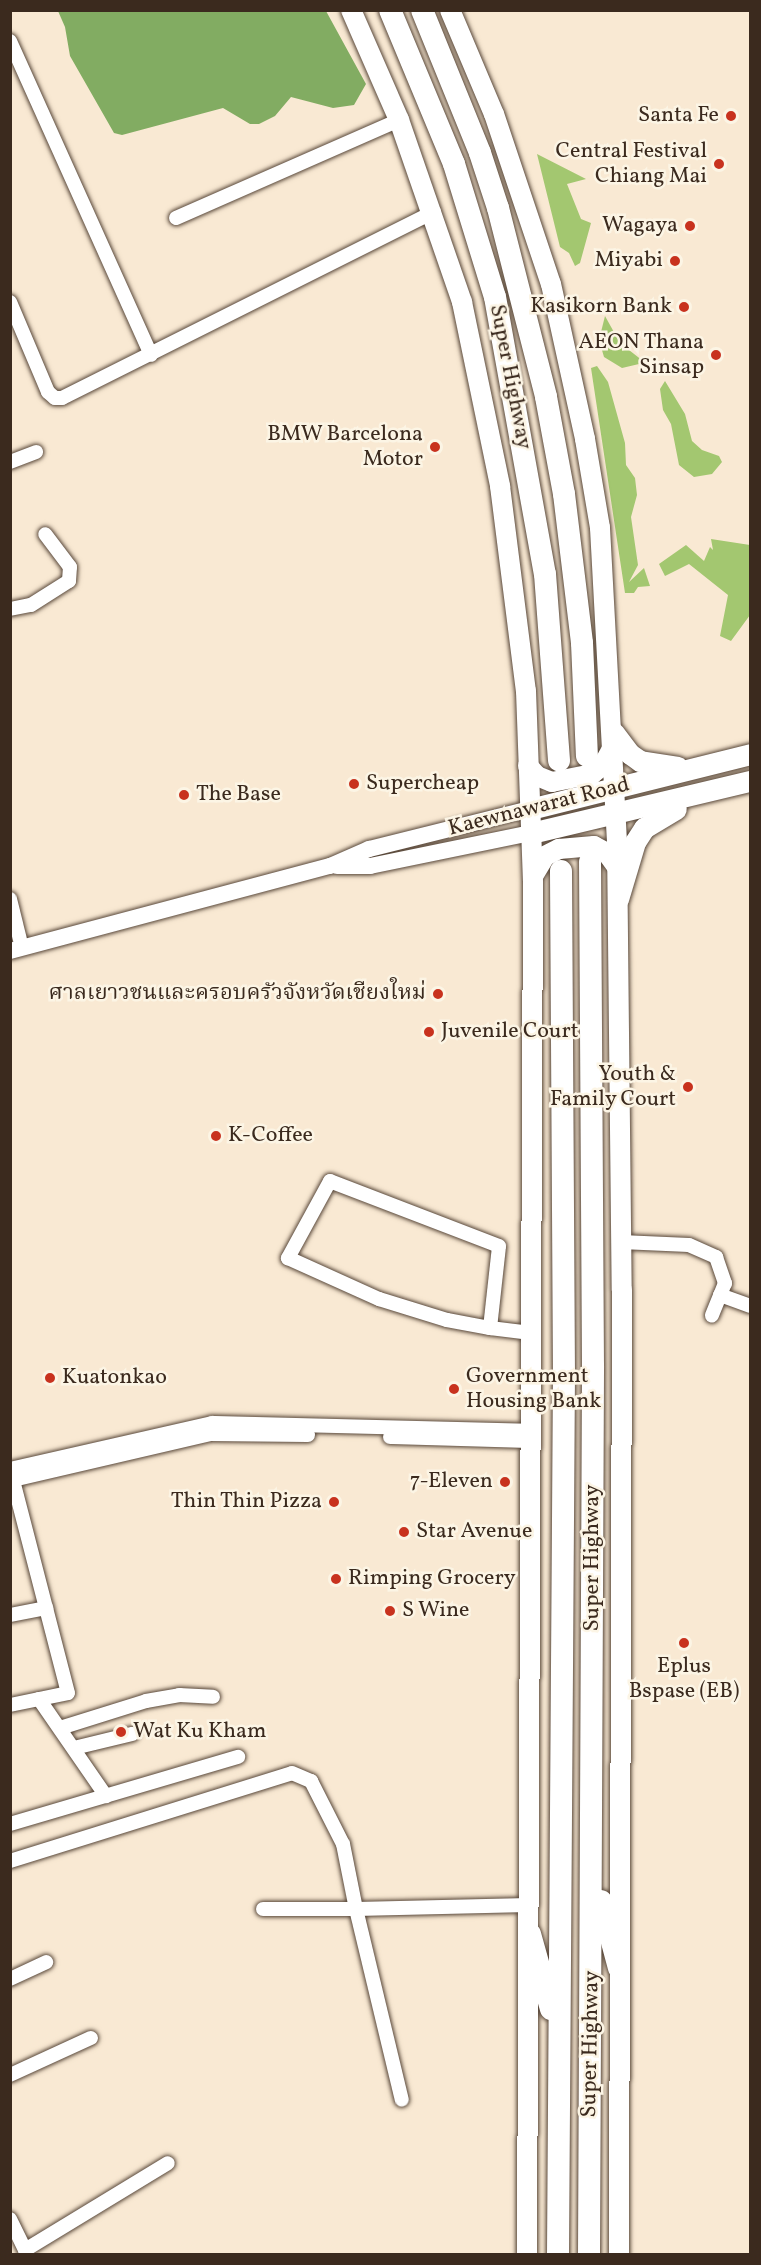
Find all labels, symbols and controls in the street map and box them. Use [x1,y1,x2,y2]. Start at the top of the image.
place label: Santa Fe [638,103,719,129]
marker: Santa Fe [724,109,738,123]
place label: Central Festival Chiang Mai [556,138,707,190]
marker: Central Festival Chiang Mai [712,157,726,171]
place label: Wagaya [602,213,678,239]
marker: Wagaya [683,219,697,233]
place label: Miyabi [594,248,663,274]
marker: Miyabi [668,254,682,268]
place label: Kasikorn Bank [530,294,672,320]
marker: Kasikorn Bank [677,300,691,314]
street label: Super Highway [483,302,537,452]
place label: AEON Thana Sinsap [578,329,704,380]
marker: AEON Thana Sinsap [709,348,723,362]
place label: BMW Barcelona Motor [267,421,423,472]
marker: BMW Barcelona Motor [428,440,442,454]
place label: Supercheap [366,771,479,797]
street label: Kaewnawarat Road [445,772,633,842]
marker: Supercheap [347,777,361,791]
place label: The Base [196,782,281,808]
marker: The Base [177,788,191,802]
place label: ศาลเยาวชนและครอบครัวจังหวัดเชียงใหม่ [49,981,426,1007]
marker: ศาลเยาวชนและครอบครัวจังหวัดเชียงใหม่ [431,987,445,1001]
place label: Juvenile Court [441,1019,578,1045]
marker: Juvenile Court [422,1025,436,1039]
place label: Youth & Family Court [549,1061,676,1112]
marker: Youth & Family Court [681,1080,695,1094]
place label: K-Coffee [228,1123,313,1149]
marker: K-Coffee [209,1129,223,1143]
place label: Government Housing Bank [466,1363,601,1414]
place label: Kuatonkao [62,1365,167,1391]
marker: Kuatonkao [43,1371,57,1385]
marker: Government Housing Bank [447,1382,461,1396]
place label: 7-Eleven [410,1469,493,1495]
marker: 7-Eleven [498,1475,512,1489]
street label: Super Highway [580,1484,606,1632]
place label: Thin Thin Pizza [170,1489,322,1515]
marker: Thin Thin Pizza [327,1495,341,1509]
place label: Star Avenue [416,1519,532,1545]
marker: Star Avenue [397,1525,411,1539]
place label: Rimping Grocery [348,1566,516,1592]
marker: Rimping Grocery [329,1572,343,1586]
place label: S Wine [402,1598,470,1624]
marker: S Wine [383,1604,397,1618]
marker: Eplus Bspase (EB) [677,1636,691,1650]
place label: Eplus Bspase (EB) [629,1653,739,1705]
place label: Wat Ku Kham [133,1719,266,1745]
marker: Wat Ku Kham [114,1725,128,1739]
street label: Super Highway [577,1970,605,2118]

